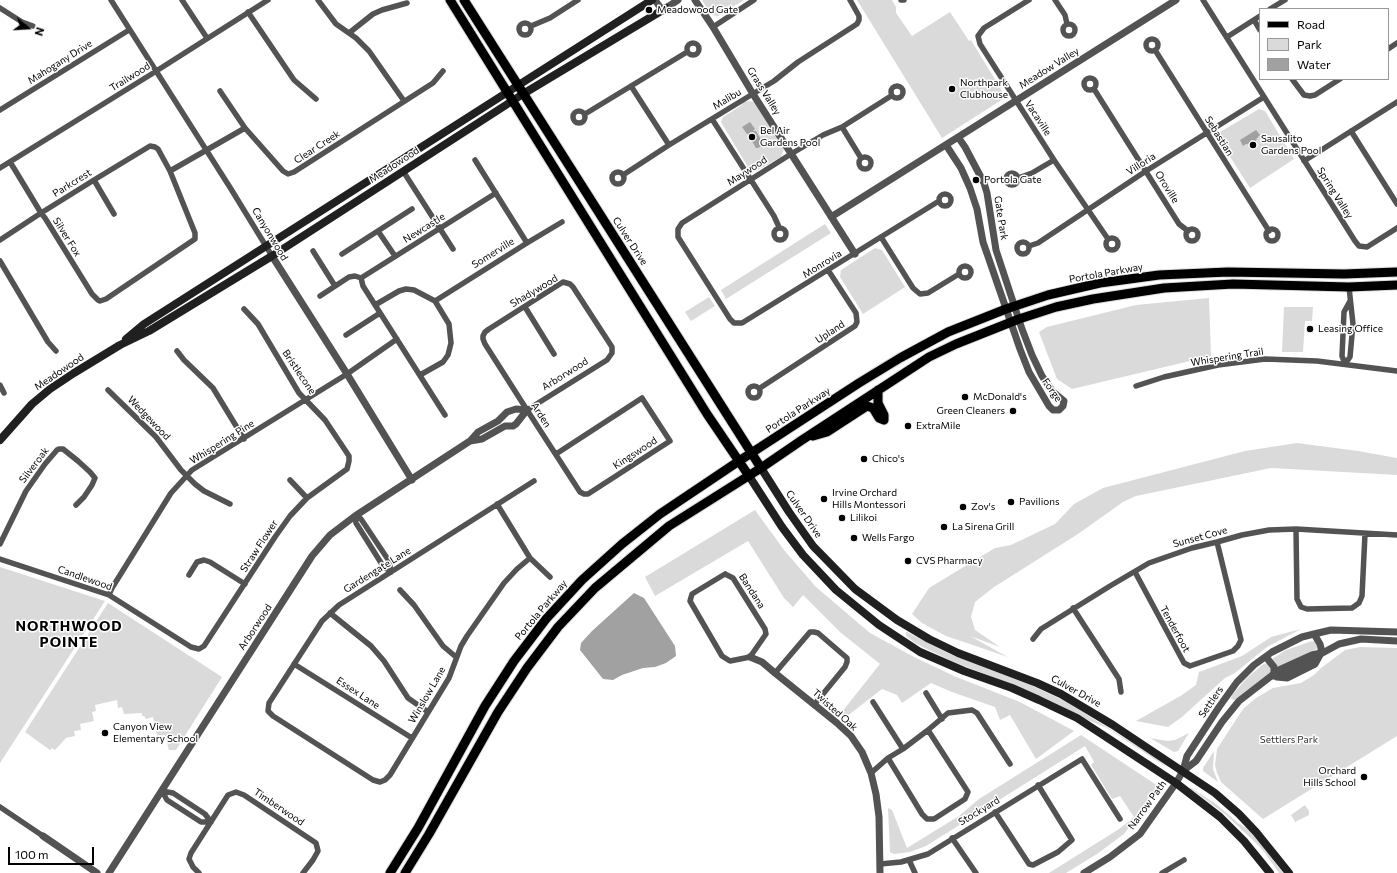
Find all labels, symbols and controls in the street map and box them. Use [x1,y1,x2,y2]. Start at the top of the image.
place label: Meadowood Gate [657,4,738,16]
marker: Meadowood Gate [644,5,654,15]
north arrow [8,8,48,48]
legend [1259,8,1389,80]
text: Road [1297,17,1325,31]
text: N [32,26,47,38]
street label: Mahogany Drive [26,37,94,87]
text: Park [1297,37,1322,51]
street label: Meadow Valley [1017,45,1081,91]
text: Water [1297,57,1331,71]
street label: Trailwood [108,60,152,94]
street label: Grass Valley [744,65,784,117]
place label: Northpark Clubhouse [960,77,1008,100]
marker: Northpark Clubhouse [947,84,957,94]
street label: Malibu [710,86,744,112]
street label: Vacaville [1022,98,1054,138]
street label: Sebastian [1202,114,1236,158]
place label: Bel Air Gardens Pool [760,125,820,148]
street label: Clear Creek [292,128,342,166]
marker: Bel Air Gardens Pool [747,132,757,142]
place label: Sausalito Gardens Pool [1261,133,1321,156]
marker: Sausalito Gardens Pool [1248,140,1258,150]
street label: Meadowood [367,144,421,186]
street label: Villoria [1124,150,1158,178]
street label: Maywood [725,154,769,188]
street label: Spring Valley [1314,165,1356,221]
street label: Parkcrest [50,166,94,200]
street label: Oroville [1152,169,1182,205]
place label: Portola Gate [984,174,1042,186]
marker: Portola Gate [971,175,981,185]
street label: Gate Park [992,195,1010,241]
street label: Canyonwood [249,205,291,263]
street label: Newcastle [401,210,447,246]
street label: Silver Fox [50,215,84,259]
street label: Culver Drive [610,215,650,267]
street label: Somerville [470,235,516,271]
street label: Monrovia [800,247,844,281]
street label: Portola Parkway [1068,261,1144,285]
street label: Shadywood [508,272,560,310]
street label: Upland [813,318,847,346]
place label: Leasing Office [1318,323,1383,335]
marker: Leasing Office [1305,324,1315,334]
street label: Whispering Trail [1190,345,1264,369]
street label: Bristlecone [280,347,318,397]
street label: Meadowood [32,351,86,393]
street label: Arborwood [540,355,590,393]
street label: Forge [1040,376,1064,404]
street label: Portola Parkway [763,385,833,435]
place label: McDonald's [973,391,1027,403]
marker: McDonald's [960,392,970,402]
street label: Wedgewood [125,393,173,443]
street label: Arden [528,400,554,430]
place label: Green Cleaners [936,405,1005,417]
marker: Green Cleaners [1008,406,1018,416]
street label: Whispering Pine [188,417,256,467]
place label: ExtraMile [916,420,960,432]
marker: ExtraMile [903,421,913,431]
street label: Kingswood [611,434,659,472]
street label: Silveroak [17,445,51,485]
place label: Chico's [872,453,905,465]
marker: Chico's [859,454,869,464]
place label: Irvine Orchard Hills Montessori [832,487,906,510]
street label: Culver Drive [783,488,825,540]
marker: Irvine Orchard Hills Montessori [819,494,829,504]
place label: Pavilions [1019,496,1059,508]
marker: Pavilions [1006,497,1016,507]
place label: Zov's [971,501,995,513]
marker: Zov's [958,502,968,512]
place label: Lilikoi [850,512,877,524]
marker: Lilikoi [837,513,847,523]
street label: Straw Flower [238,518,280,574]
place label: La Sirena Grill [952,521,1014,533]
marker: La Sirena Grill [939,522,949,532]
street label: Sunset Cove [1171,524,1229,550]
place label: Wells Fargo [862,532,914,544]
marker: Wells Fargo [849,533,859,543]
street label: Gardengate Lane [341,545,413,595]
place label: CVS Pharmacy [916,555,983,567]
marker: CVS Pharmacy [903,556,913,566]
street label: Candlewood [56,563,114,593]
street label: Bandana [736,571,768,611]
street label: Portola Parkway [512,577,570,643]
street label: Arborwood [236,602,274,652]
street label: Tenderfoot [1157,604,1193,654]
district label: NORTHWOOD POINTE [15,618,123,650]
street label: Winslow Lane [406,665,448,725]
street label: Culver Drive [1049,672,1103,710]
street label: Essex Lane [334,674,382,712]
street label: Settlers [1196,684,1226,720]
street label: Twisted Oak [810,687,860,733]
place label: Canyon View Elementary School [113,721,198,744]
marker: Canyon View Elementary School [100,728,110,738]
park label: Settlers Park [1260,734,1318,746]
place label: Orchard Hills School [1303,765,1356,788]
marker: Orchard Hills School [1359,772,1369,782]
street label: Narrow Path [1125,778,1169,832]
street label: Timberwood [251,786,307,828]
street label: Stockyard [956,794,1002,828]
scale bar [10,839,96,865]
text: 100 m [15,847,49,861]

